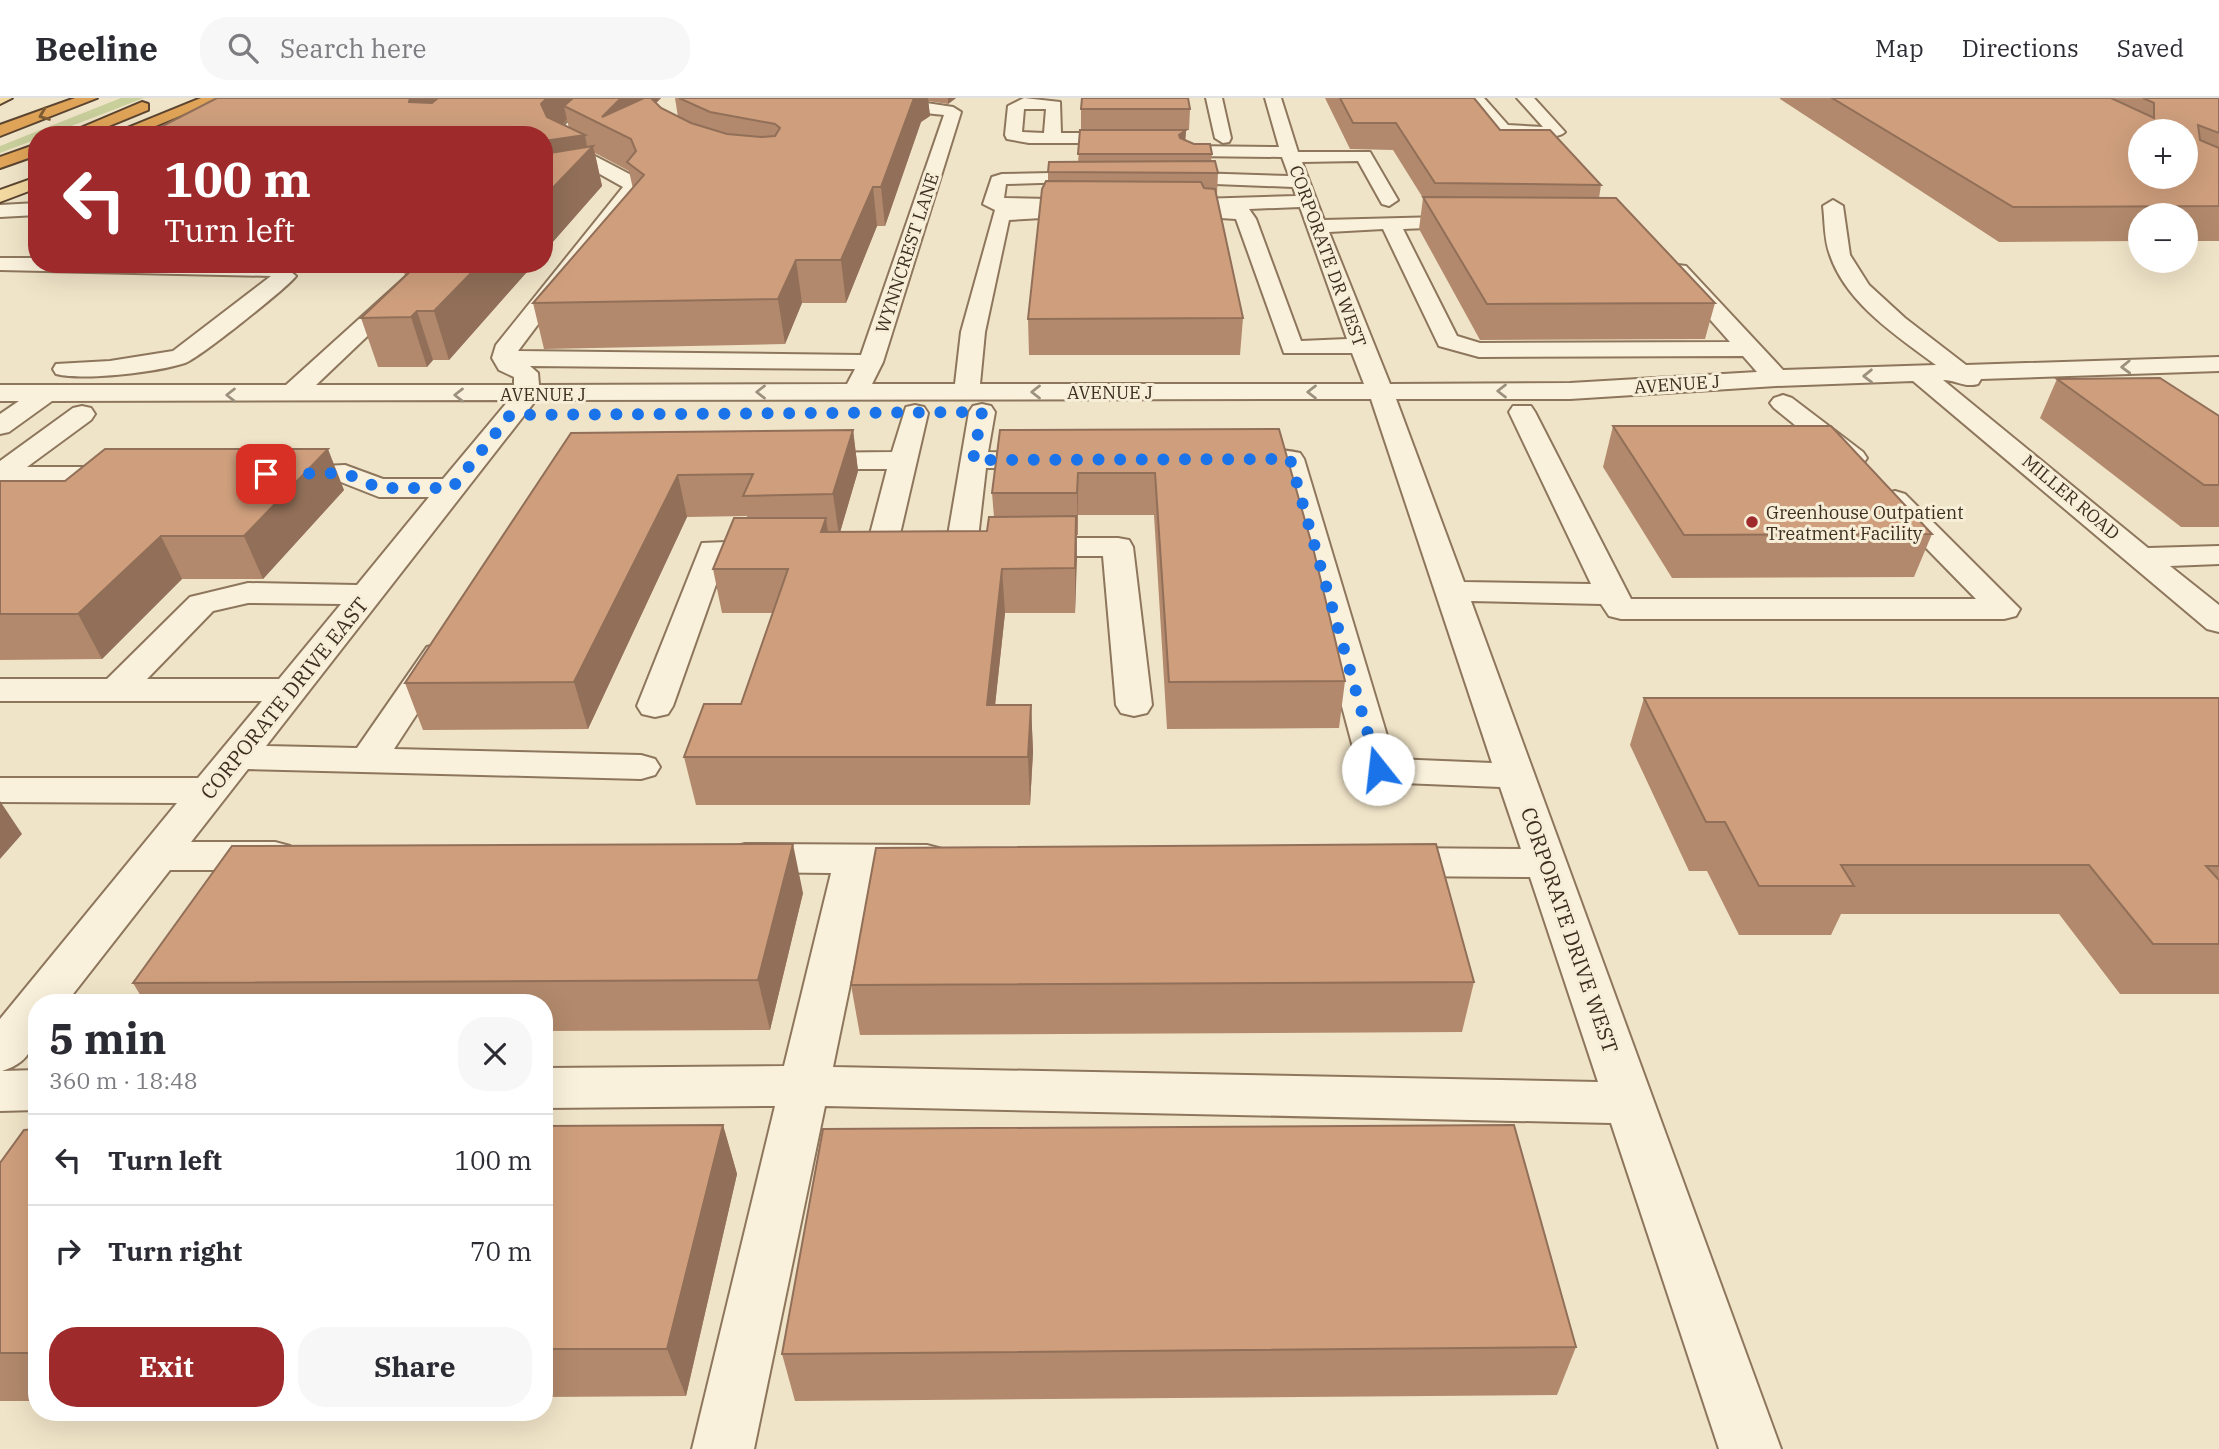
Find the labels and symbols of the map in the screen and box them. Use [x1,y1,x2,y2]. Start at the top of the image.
one-way arrow [39,106,51,120]
street label: CORPORATE DR WEST [1284,162,1372,350]
street label: WYNNCREST LANE [870,170,944,336]
one-way arrow [2120,359,2131,375]
one-way arrow [1862,368,1873,383]
street label: AVENUE J [1633,370,1721,398]
street label: AVENUE J [1067,381,1153,404]
street label: AVENUE J [500,383,586,406]
one-way arrow [755,384,766,400]
one-way arrow [1030,384,1040,400]
one-way arrow [1306,384,1317,400]
one-way arrow [1496,384,1507,399]
one-way arrow [226,387,236,403]
one-way arrow [453,387,464,403]
pin [236,444,296,504]
street label: MILLER ROAD [2017,449,2125,545]
place label: Greenhouse Outpatient Treatment Facility [1766,501,1964,545]
marker: Greenhouse Outpatient Treatment Facility [1744,514,1760,530]
street label: CORPORATE DRIVE EAST [194,591,374,805]
position arrow [1341,732,1415,806]
street label: CORPORATE DRIVE WEST [1515,803,1625,1057]

